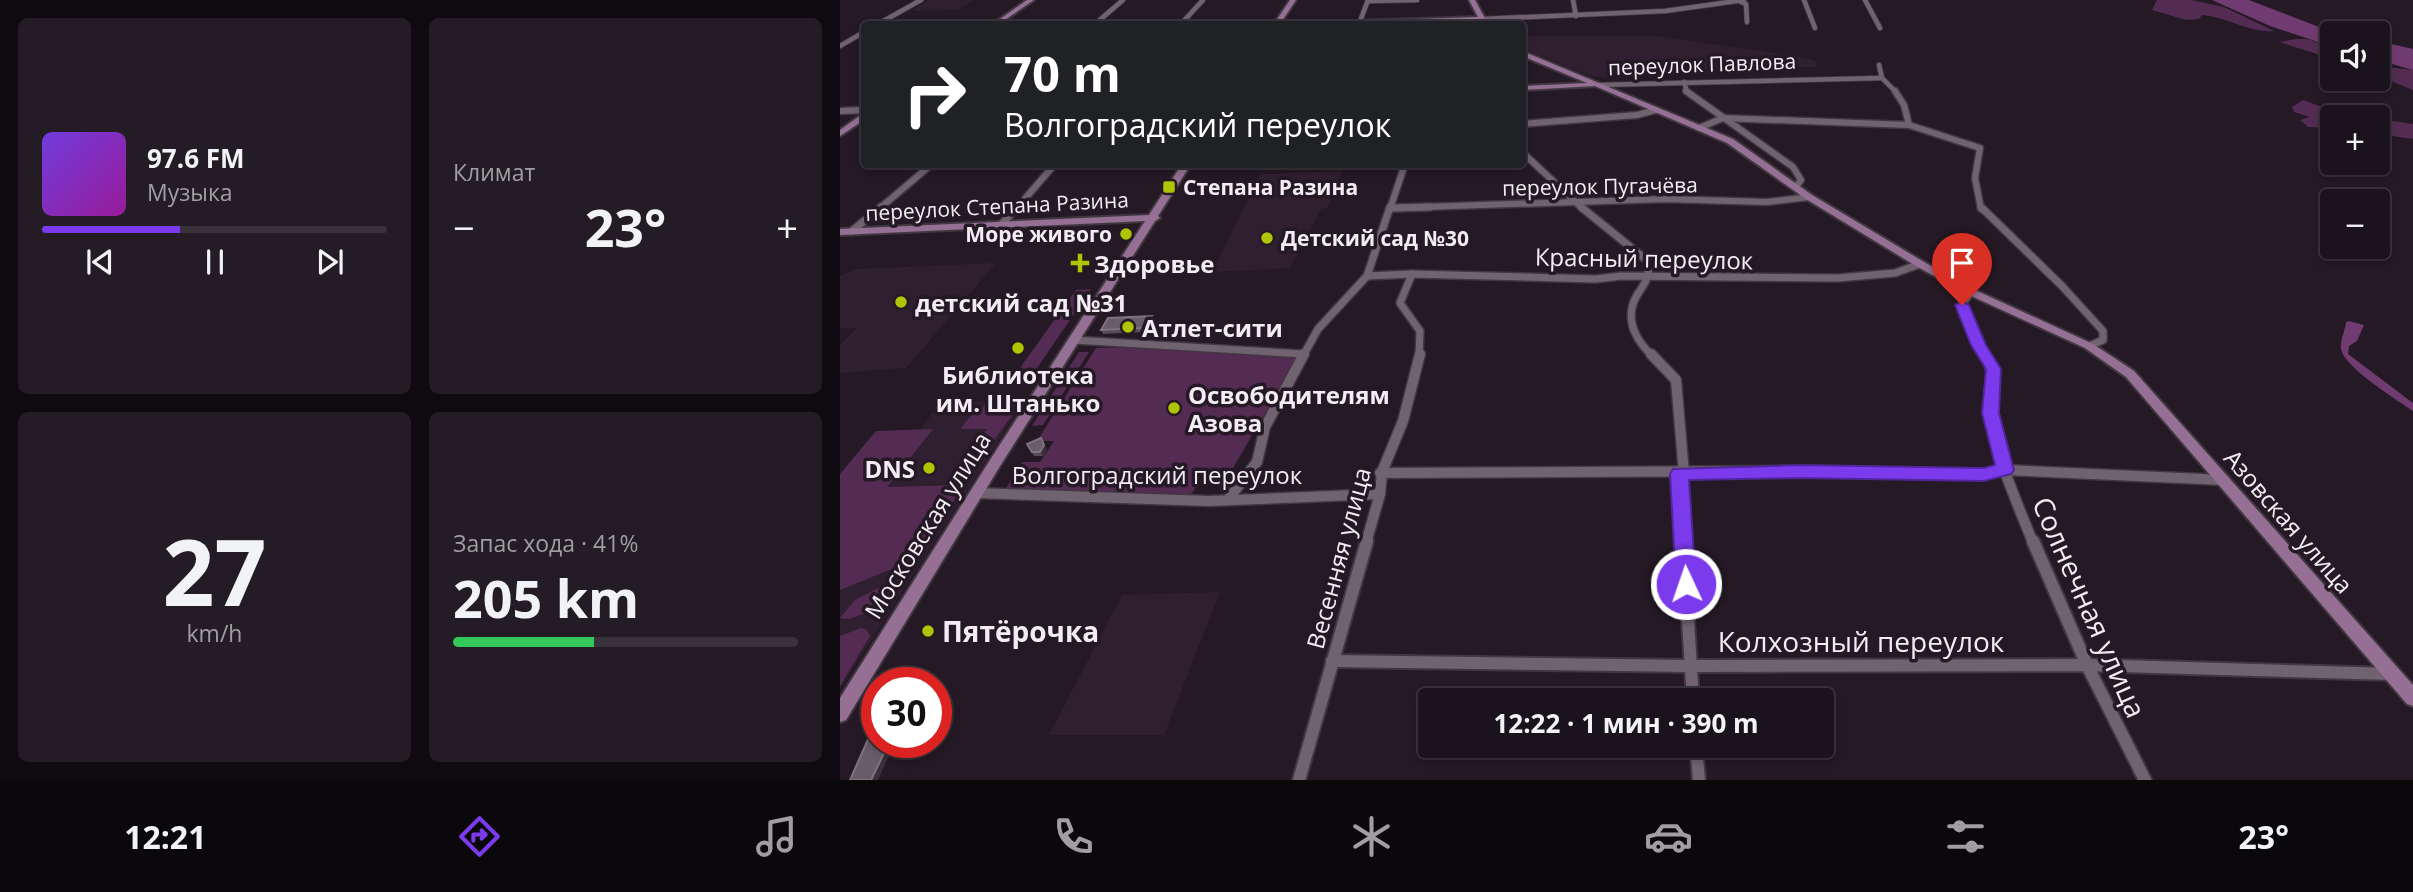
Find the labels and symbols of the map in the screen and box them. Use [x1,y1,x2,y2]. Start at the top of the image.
street label: переулок Павлова [1607,47,1797,81]
street label: переулок Пугачёва [1502,170,1698,202]
place label: Степана Разина [1183,173,1358,201]
marker: Степана Разина [1161,179,1177,195]
street label: переулок Степана Разина [865,185,1129,227]
place label: Море живого [965,220,1112,248]
place label: Детский сад №30 [1281,224,1469,252]
marker: Море живого [1118,226,1134,242]
marker: Детский сад №30 [1259,230,1275,246]
pin [1932,233,1992,305]
street label: Красный переулок [1535,240,1754,276]
place label: Здоровье [1094,247,1214,280]
marker: Здоровье [1072,255,1088,271]
place label: детский сад №31 [915,286,1128,319]
marker: детский сад №31 [893,294,909,310]
place label: Атлет-сити [1142,311,1283,344]
marker: Атлет-сити [1120,319,1136,335]
marker: Библиотека им. Штанько [1010,340,1026,356]
place label: Библиотека им. Штанько [936,358,1100,419]
place label: Освободителям Азова [1188,378,1390,439]
marker: Освободителям Азова [1166,400,1182,416]
street label: Московская улица [856,425,998,625]
street label: Азовская улица [2217,442,2361,600]
place label: DNS [865,452,915,485]
street label: Волгоградский переулок [1012,458,1303,491]
marker: DNS [921,460,937,476]
street label: Весенняя улица [1298,464,1378,652]
street label: Солнечная улица [2024,491,2156,723]
position arrow [1649,547,1723,621]
place label: Пятёрочка [942,612,1099,650]
street label: Колхозный переулок [1718,622,2005,660]
marker: Пятёрочка [920,623,936,639]
speed limit sign: 30 [861,667,952,758]

